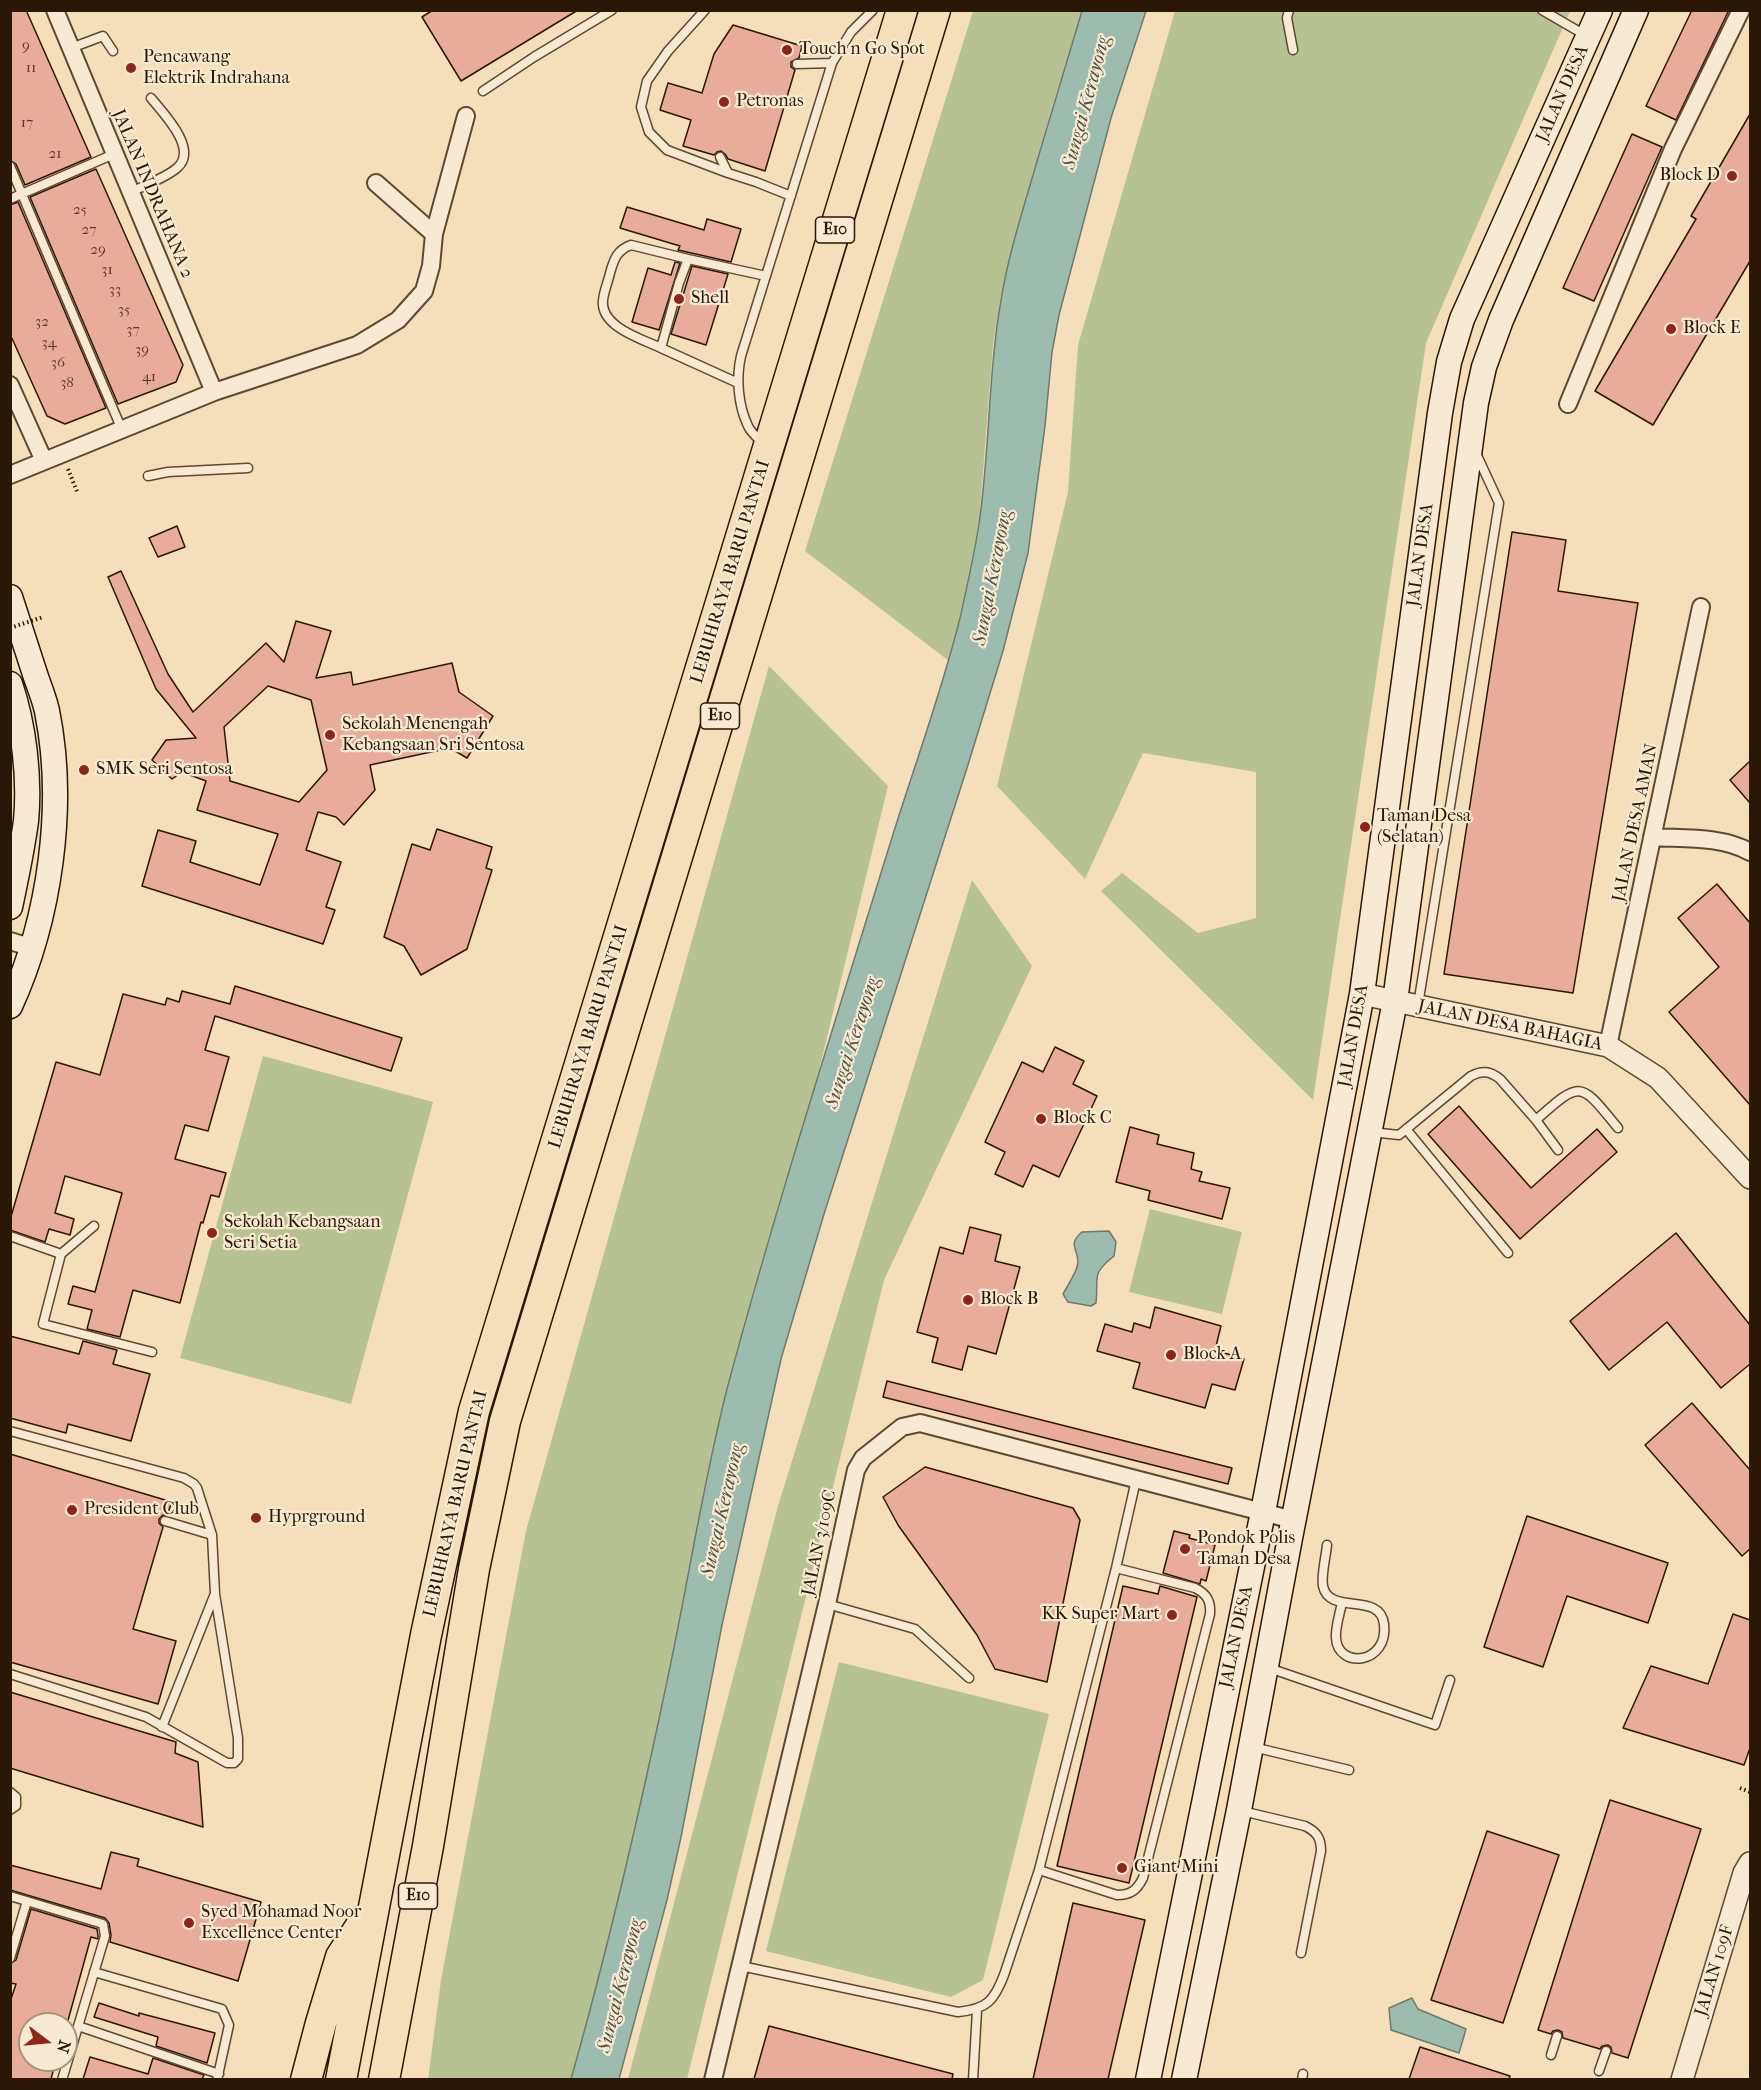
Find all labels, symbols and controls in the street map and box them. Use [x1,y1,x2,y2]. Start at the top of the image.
water label: Sungai Kerayong [1058,34,1116,172]
house number: 9 [22,37,30,55]
place label: Touch n Go Spot [799,39,925,61]
street label: JALAN DESA [1532,42,1594,146]
marker: Touch n Go Spot [780,43,794,57]
place label: Pencawang Elektrik Indrahana [143,47,290,90]
house number: 11 [26,59,36,77]
marker: Pencawang Elektrik Indrahana [124,61,138,75]
place label: Petronas [736,91,804,113]
marker: Petronas [717,95,731,109]
street label: JALAN INDRAHANA 2 [107,106,197,282]
house number: 17 [21,114,33,132]
house number: 21 [48,145,62,163]
place label: Block D [1660,165,1720,187]
marker: Block D [1725,169,1739,183]
house number: 25 [73,201,87,219]
road number: E10 [816,217,854,243]
house number: 27 [82,221,96,239]
house number: 29 [90,241,106,259]
house number: 31 [101,261,113,279]
house number: 33 [109,281,121,299]
place label: Shell [691,288,729,310]
marker: Shell [672,292,686,306]
house number: 35 [118,301,130,319]
house number: 32 [35,313,49,331]
place label: Block E [1683,318,1741,340]
house number: 37 [126,321,140,339]
marker: Block E [1664,322,1678,336]
house number: 34 [41,334,57,352]
house number: 39 [135,341,149,359]
house number: 36 [51,354,65,372]
house number: 41 [142,368,156,386]
house number: 38 [60,374,74,392]
street label: LEBUHRAYA BARU PANTAI [687,458,775,686]
street label: JALAN DESA [1403,502,1439,608]
water label: Sungai Kerayong [968,508,1018,648]
road number: E10 [700,703,740,729]
place label: Sekolah Menengah Kebangsaan Sri Sentosa [342,714,524,756]
marker: Sekolah Menengah Kebangsaan Sri Sentosa [323,728,337,742]
street label: JALAN DESA AMAN [1609,742,1663,904]
place label: SMK Seri Sentosa [96,759,233,781]
marker: SMK Seri Sentosa [77,763,91,777]
place label: Taman Desa (Selatan) [1377,806,1471,848]
marker: Taman Desa (Selatan) [1358,820,1372,834]
street label: LEBUHRAYA BARU PANTAI [545,923,633,1151]
water label: Sungai Kerayong [820,974,886,1112]
street label: JALAN DESA [1334,983,1374,1089]
street label: JALAN DESA BAHAGIA [1416,996,1604,1056]
place label: Block C [1053,1108,1112,1130]
marker: Block C [1034,1112,1048,1126]
place label: Sekolah Kebangsaan Seri Setia [224,1212,381,1254]
marker: Sekolah Kebangsaan Seri Setia [205,1226,219,1240]
place label: Block B [980,1289,1038,1311]
marker: Block B [961,1293,975,1307]
place label: Block A [1183,1344,1241,1366]
marker: Block A [1164,1348,1178,1362]
street label: LEBUHRAYA BARU PANTAI [419,1388,493,1620]
water label: Sungai Kerayong [696,1442,750,1580]
street label: JALAN 3/109C [798,1488,842,1598]
place label: President Club [84,1499,199,1521]
marker: President Club [65,1503,79,1517]
place label: Hyprground [268,1507,365,1529]
marker: Hyprground [249,1511,263,1525]
place label: Pondok Polis Taman Desa [1197,1528,1295,1570]
marker: Pondok Polis Taman Desa [1178,1542,1192,1556]
street label: JALAN DESA [1216,1584,1258,1690]
place label: KK Super Mart [1041,1604,1160,1626]
marker: KK Super Mart [1165,1608,1179,1622]
place label: Giant Mini [1134,1857,1219,1879]
marker: Giant Mini [1115,1861,1129,1875]
road number: E10 [398,1883,438,1909]
place label: Syed Mohamad Noor Excellence Center [201,1902,361,1944]
marker: Syed Mohamad Noor Excellence Center [182,1916,196,1930]
water label: Sungai Kerayong [593,1917,649,2055]
street label: JALAN 109F [1691,1923,1739,2019]
north arrow [18,2012,78,2072]
text: N [53,2038,75,2055]

